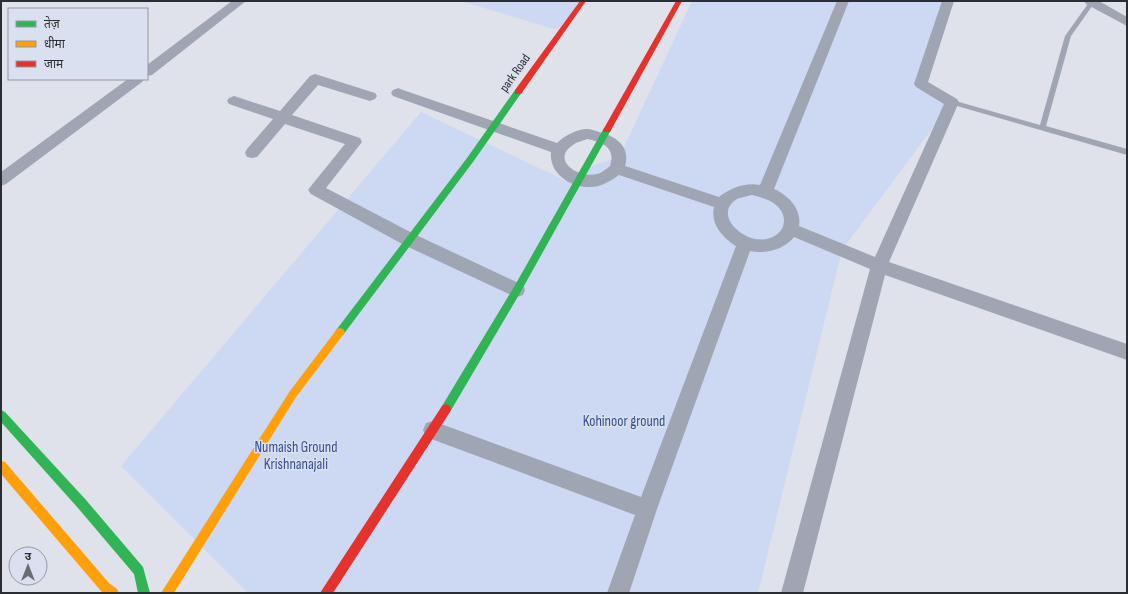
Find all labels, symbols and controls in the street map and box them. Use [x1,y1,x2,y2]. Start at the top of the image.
legend [8,8,148,80]
text: तेज़ [44,16,61,32]
text: धीमा [44,36,66,52]
street label: park Road [496,51,534,95]
text: जाम [44,57,64,72]
park label: Kohinoor ground [583,412,665,431]
park label: Numaish Ground Krishnanajali [254,438,338,474]
north arrow [8,546,48,586]
text: उ [25,550,32,563]

